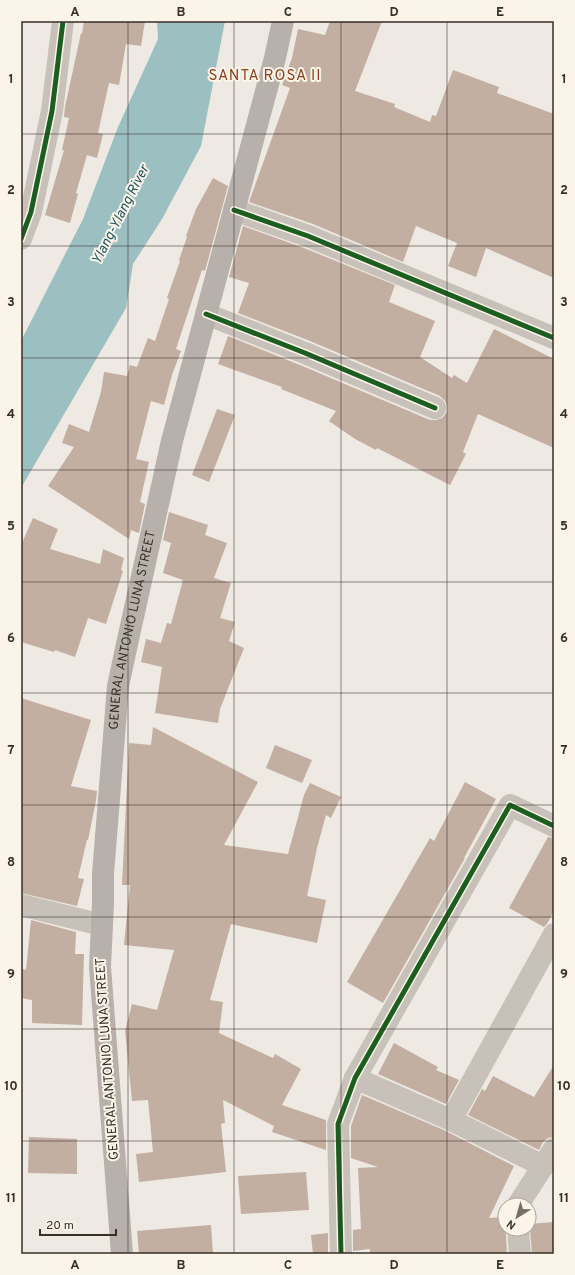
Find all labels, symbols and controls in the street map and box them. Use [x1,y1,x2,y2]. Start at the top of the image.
text: A [70,5,80,21]
text: B [177,5,186,21]
text: C [284,5,292,21]
text: D [389,5,399,21]
text: E [496,5,504,21]
district label: SANTA ROSA II [208,67,322,86]
text: 1 [8,72,14,88]
text: 1 [561,72,567,88]
water label: Ylang-Ylang River [89,161,154,268]
text: 2 [7,183,15,199]
text: 2 [560,183,568,199]
text: 3 [7,295,15,311]
text: 3 [560,295,568,311]
text: 4 [7,407,15,423]
text: 4 [560,407,568,423]
text: 5 [7,519,15,535]
text: 5 [560,519,568,535]
street label: GENERAL ANTONIO LUNA STREET [107,529,160,730]
text: 6 [7,631,15,647]
text: 6 [560,631,568,647]
text: 7 [8,743,15,759]
text: 7 [561,743,568,759]
text: 8 [7,855,15,871]
text: 8 [560,855,568,871]
street label: GENERAL ANTONIO LUNA STREET [93,957,123,1161]
text: 9 [7,967,15,983]
text: 9 [560,967,568,983]
text: 10 [4,1079,18,1095]
text: 10 [557,1079,571,1095]
text: 11 [6,1191,16,1207]
text: 11 [559,1191,569,1207]
north arrow [497,1197,537,1237]
scale bar [40,1211,116,1237]
text: N [504,1216,519,1232]
text: 20 m [46,1218,74,1234]
text: A [70,1258,80,1274]
text: B [177,1258,186,1274]
text: C [284,1258,292,1274]
text: D [389,1258,399,1274]
text: E [496,1258,504,1274]

